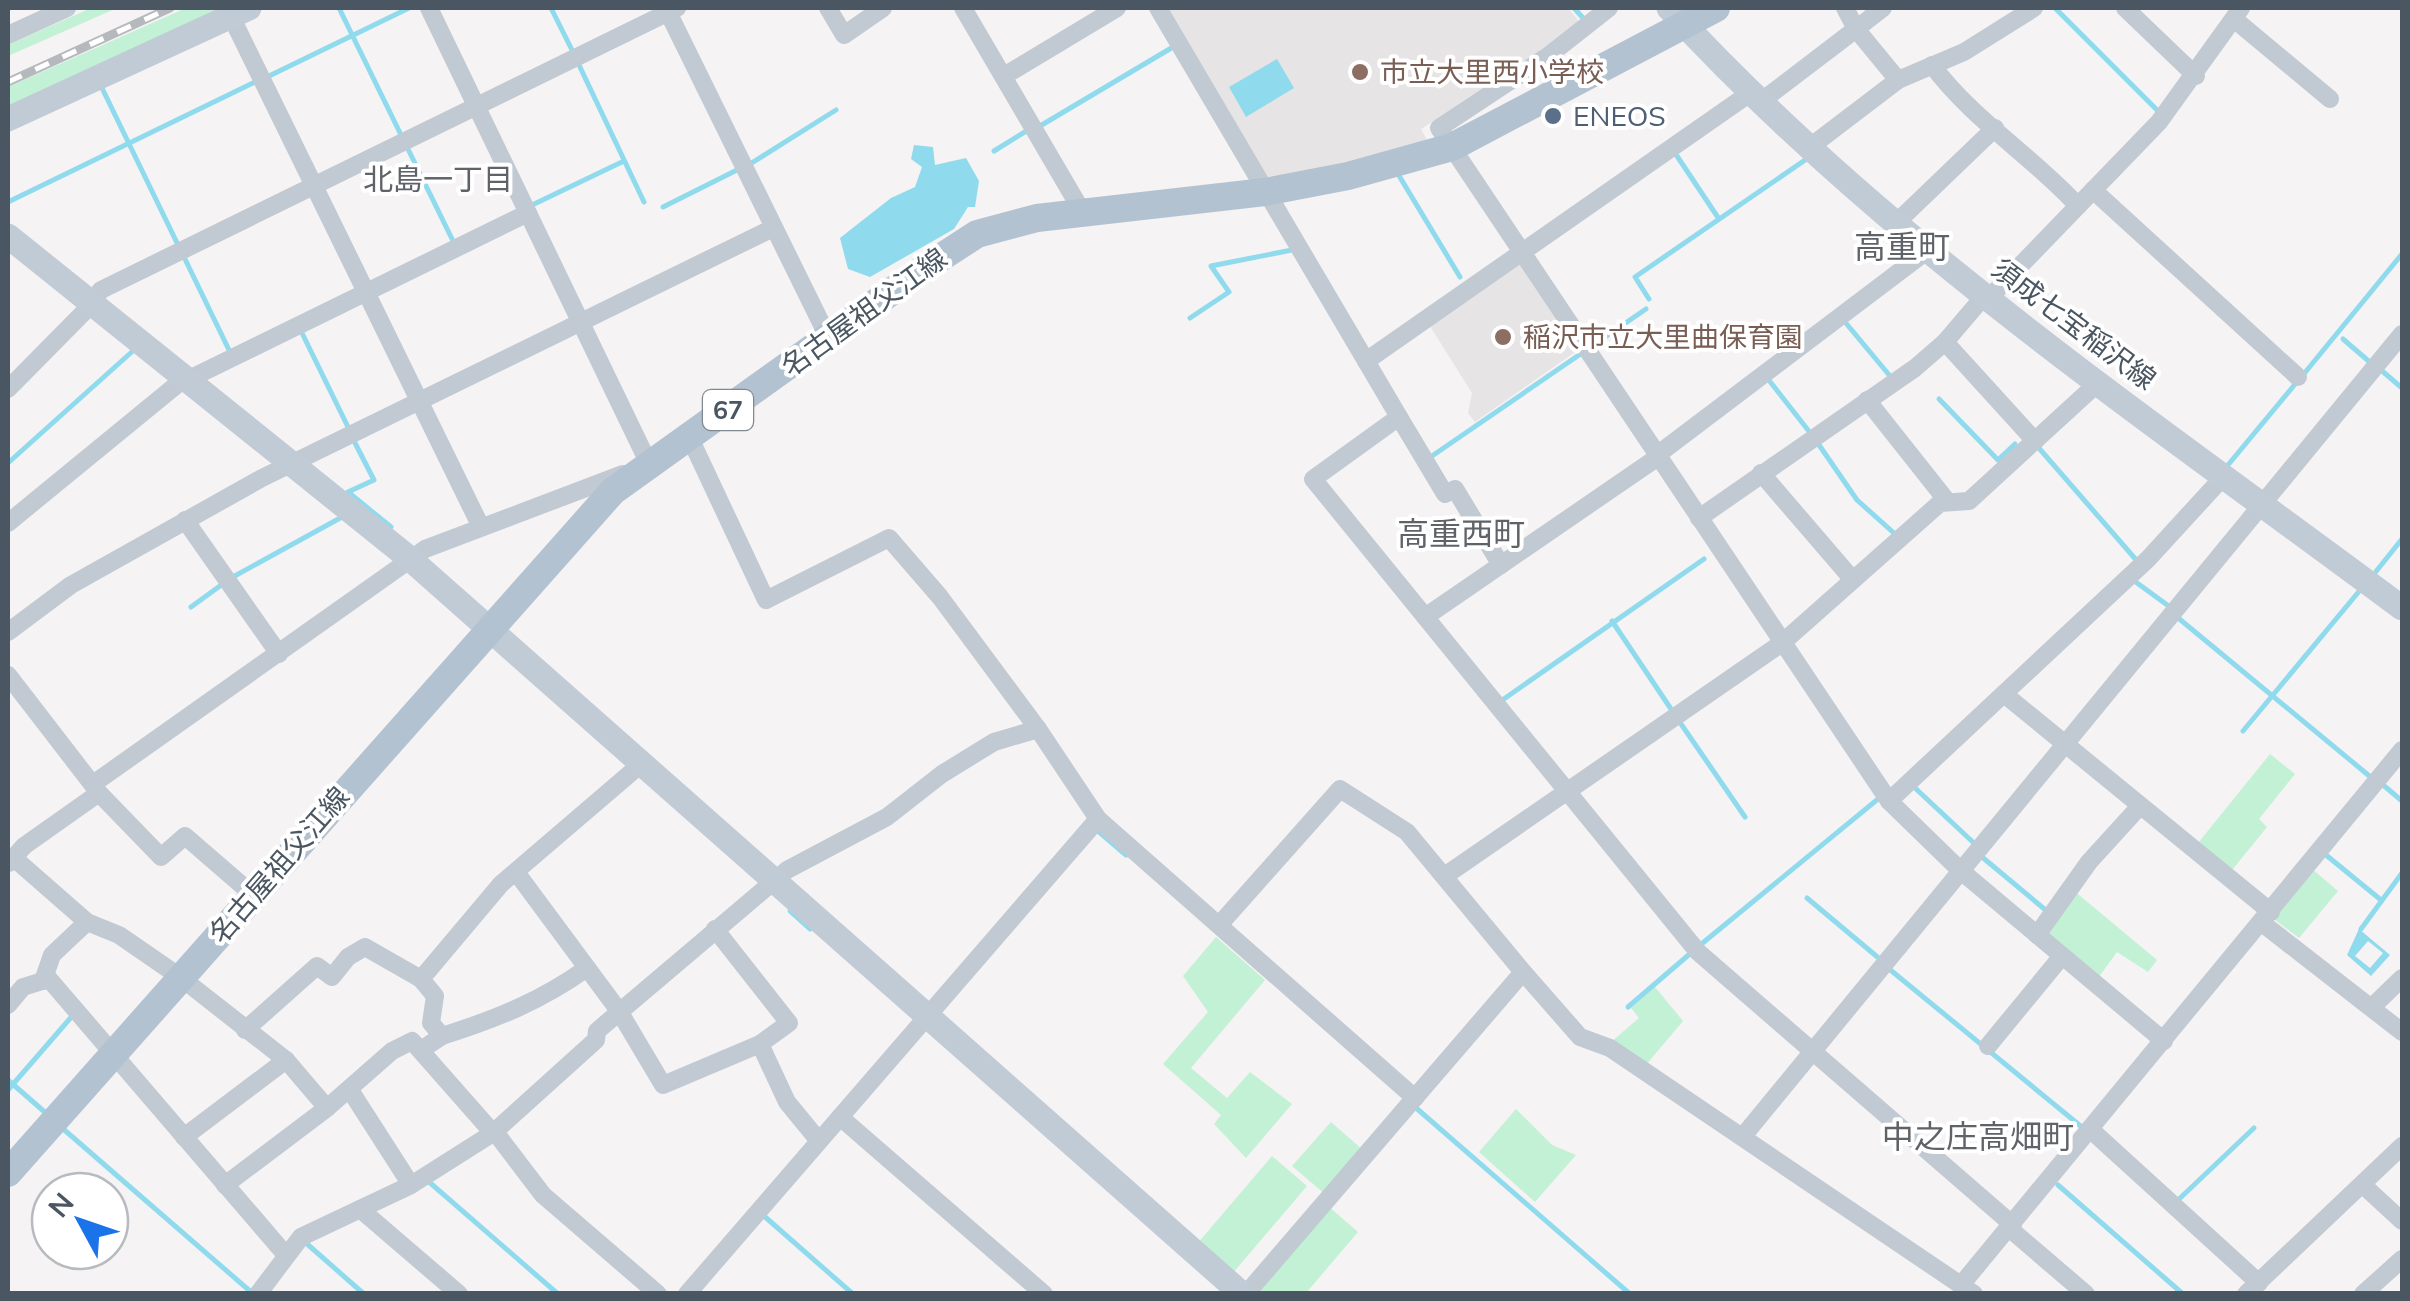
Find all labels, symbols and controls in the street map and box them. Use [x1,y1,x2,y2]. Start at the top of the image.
place label: 市立大里西小学校 [1380,54,1604,89]
marker: 市立大里西小学校 [1349,61,1371,83]
place label: ENEOS [1573,98,1666,133]
marker: ENEOS [1542,105,1564,127]
district label: 北島一丁目 [363,160,513,198]
district label: 高重町 [1854,226,1950,266]
street label: 名古屋祖父江線 [774,240,953,383]
street label: 須成七宝稲沢線 [1985,251,2163,397]
place label: 稲沢市立大里曲保育園 [1523,319,1803,354]
marker: 稲沢市立大里曲保育園 [1492,326,1514,348]
road number: 67 [703,390,753,430]
district label: 高重西町 [1397,513,1525,553]
street label: 名古屋祖父江線 [201,779,356,950]
district label: 中之庄高畑町 [1882,1116,2074,1156]
north arrow [30,1171,130,1271]
text: N [40,1185,81,1224]

